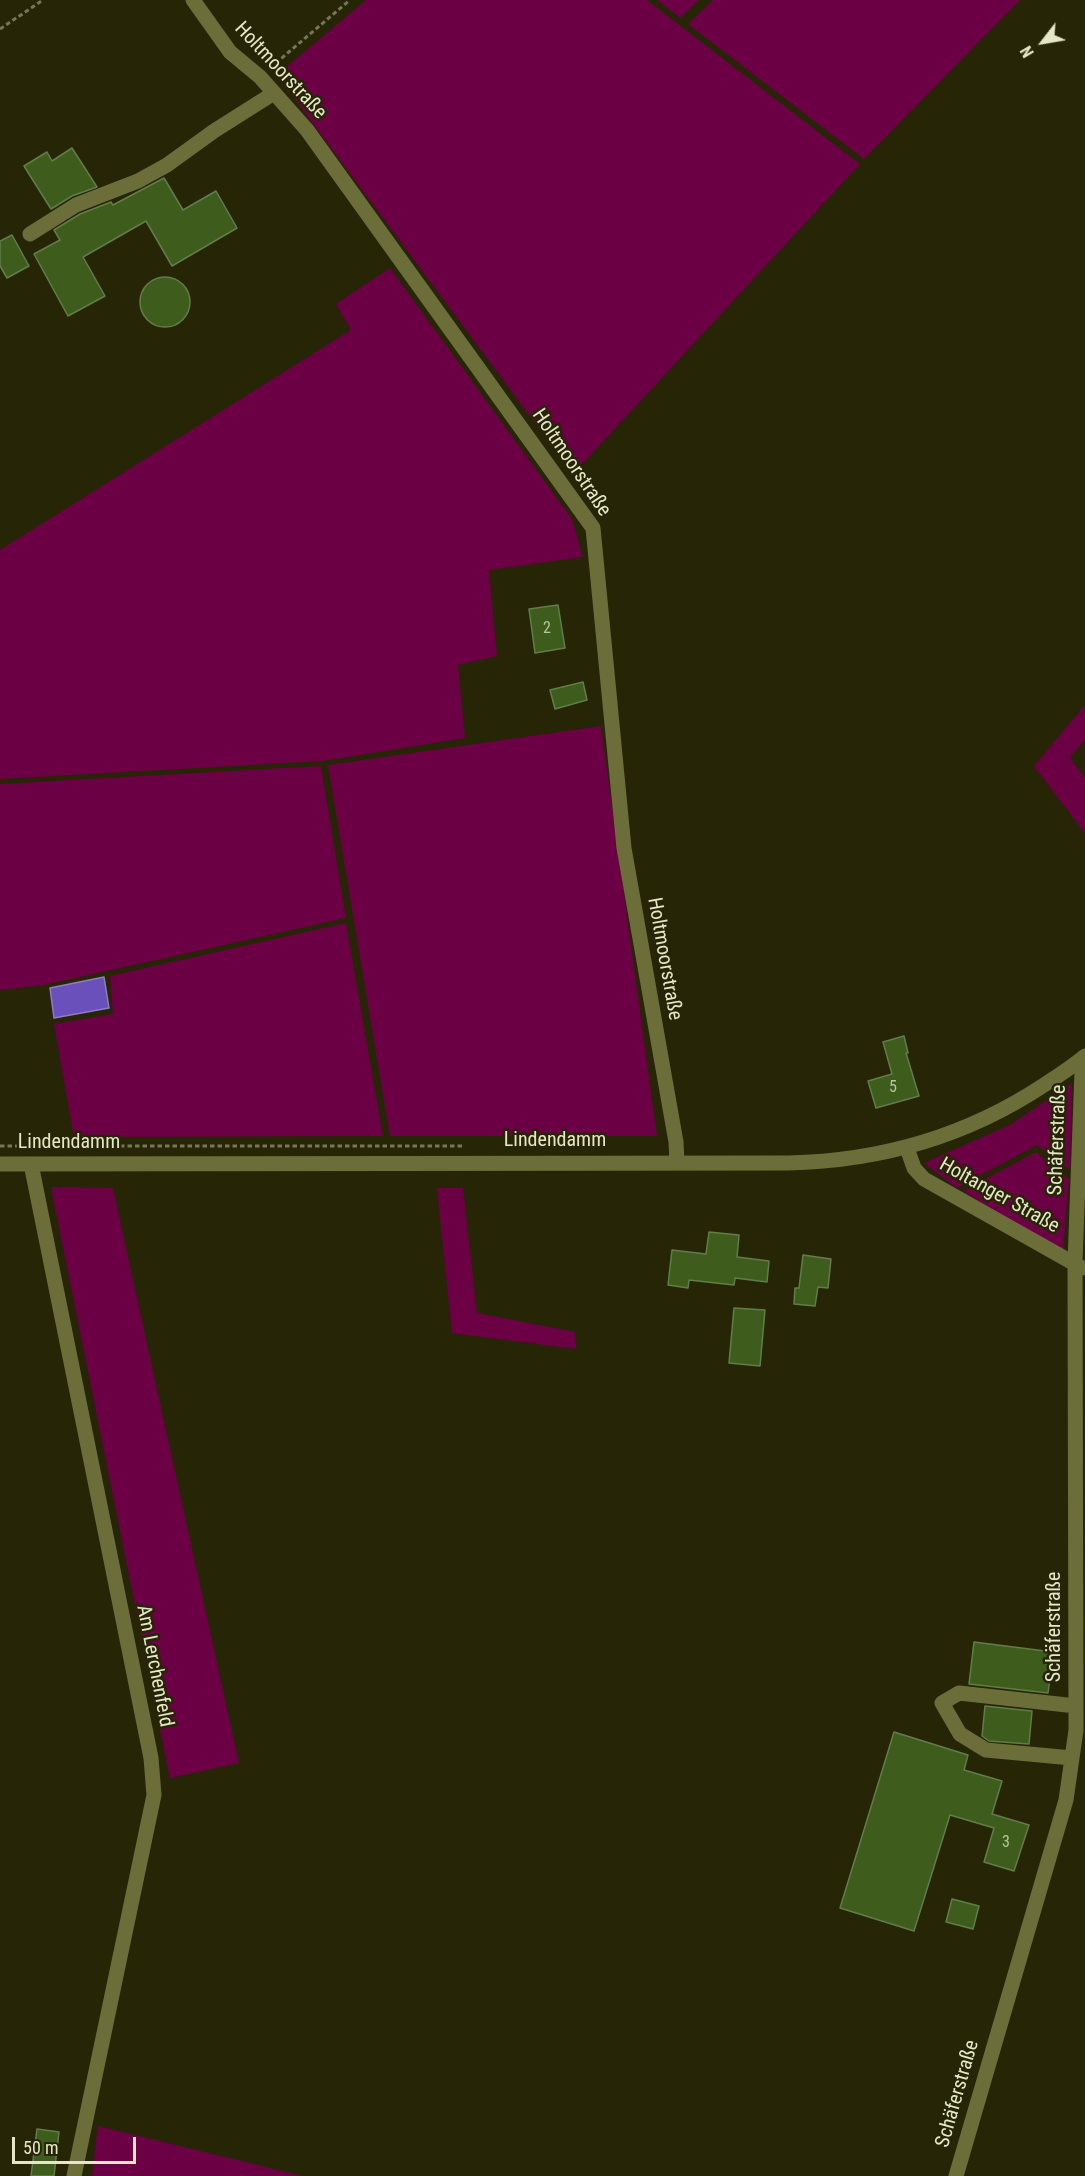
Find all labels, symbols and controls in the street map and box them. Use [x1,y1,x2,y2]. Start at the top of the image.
north arrow [1013,12,1073,72]
street label: Holtmoorstraße [229,17,331,125]
text: N [1016,42,1038,61]
street label: Holtmoorstraße [526,405,616,521]
house number: 2 [543,619,551,639]
street label: Holtmoorstraße [641,896,687,1022]
house number: 5 [889,1078,897,1098]
street label: Schäferstraße [1044,1084,1072,1196]
street label: Lindendamm [504,1129,606,1153]
street label: Lindendamm [18,1131,120,1155]
street label: Holtanger Straße [935,1153,1063,1239]
street label: Schäferstraße [1043,1572,1067,1682]
street label: Am Lerchenfeld [130,1603,178,1729]
house number: 3 [1002,1833,1010,1853]
street label: Schäferstraße [931,2038,985,2150]
scale bar [15,2125,140,2163]
text: 50 m [23,2137,58,2158]

